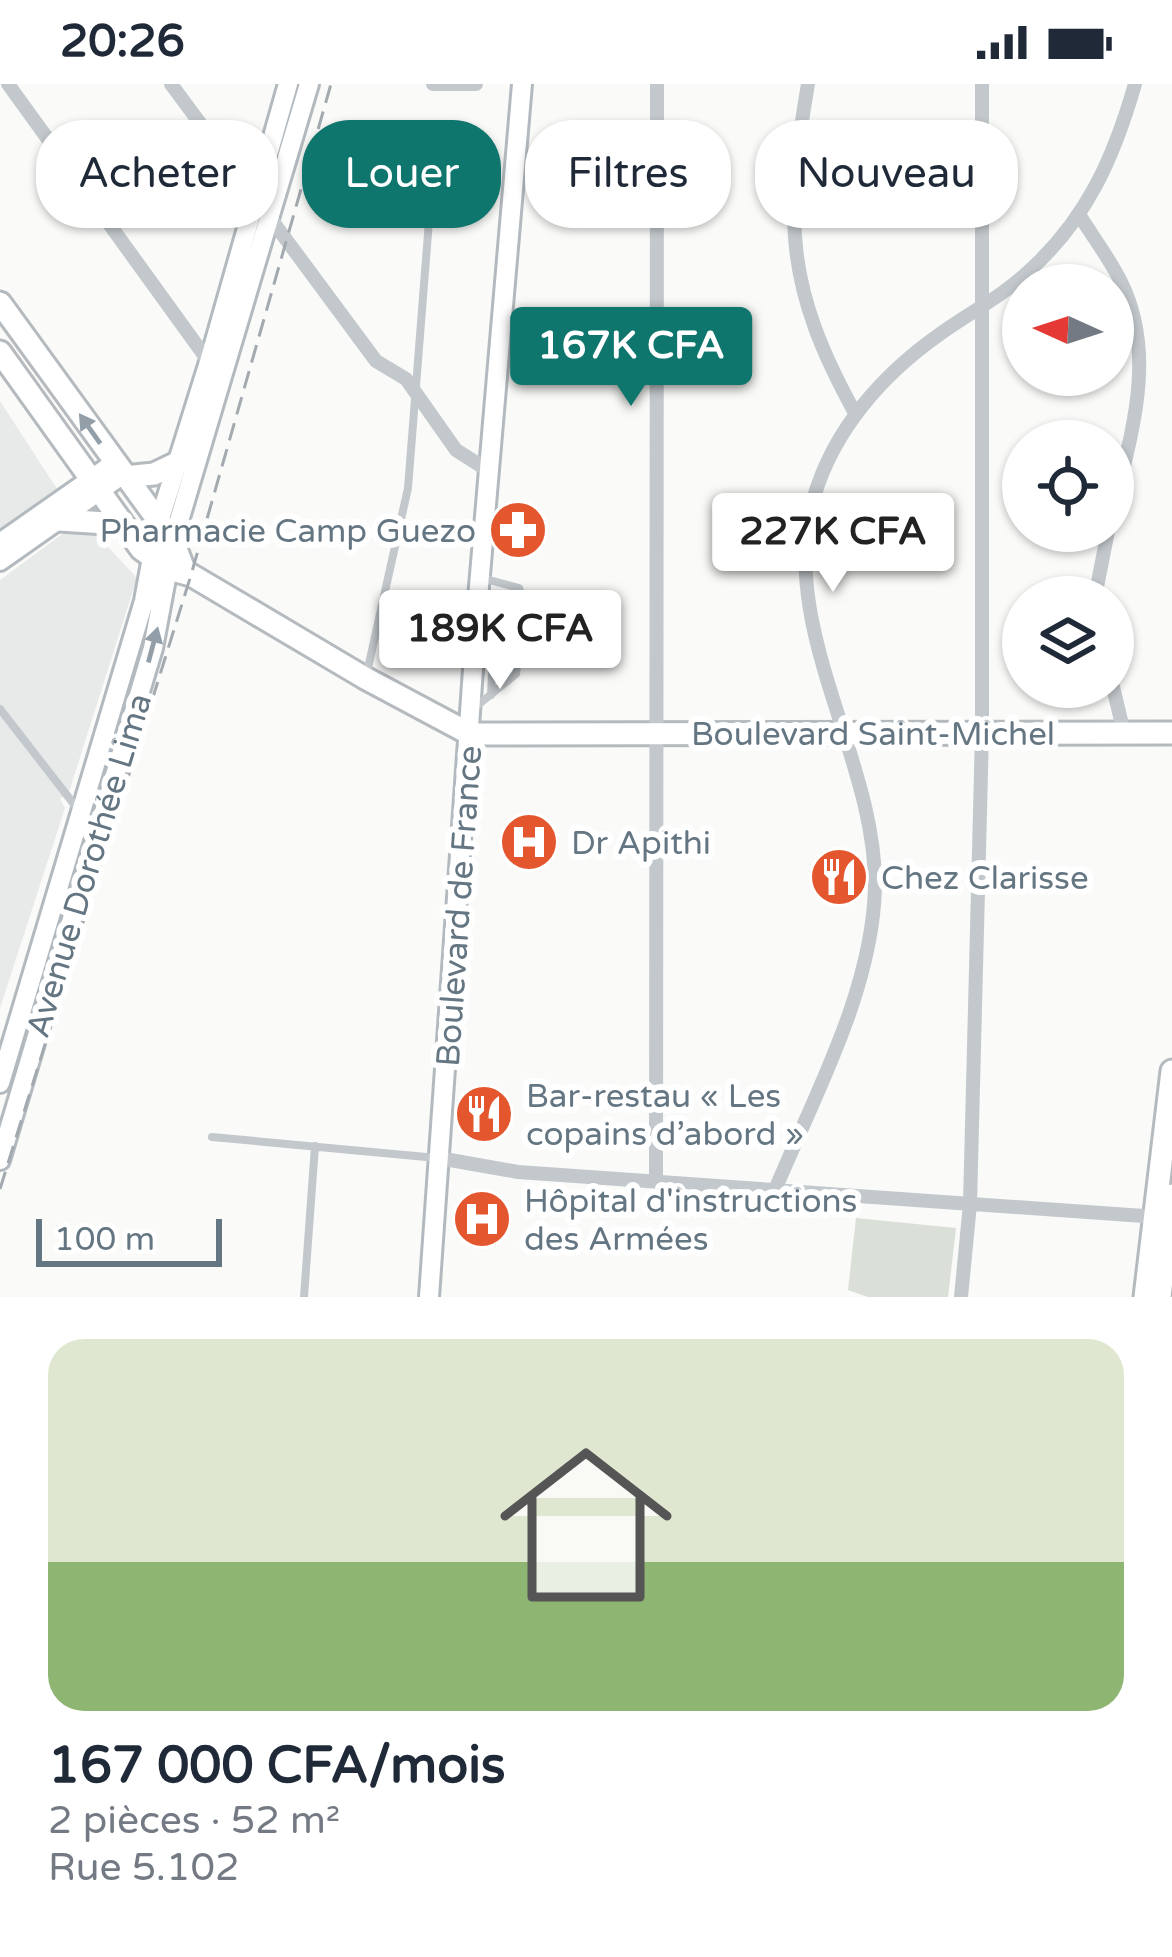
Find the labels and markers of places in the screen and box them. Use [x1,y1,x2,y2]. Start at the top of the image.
pin: 167K CFA [507,307,755,409]
pin: 227K CFA [709,493,957,595]
pharmacy icon: Pharmacie Camp Guezo [487,499,549,561]
place label: Pharmacie Camp Guezo [99,512,476,551]
pin: 189K CFA [376,590,624,692]
hospital icon: Dr Apithi [498,811,560,873]
place label: Dr Apithi [571,824,711,863]
restaurant icon: Chez Clarisse [808,846,870,908]
place label: Chez Clarisse [881,859,1089,898]
place label: Bar-restau « Les copains d’abord » [526,1077,804,1154]
restaurant icon: Bar-restau « Les copains d’abord » [453,1083,515,1145]
place label: Hôpital d'instructions des Armées [524,1182,857,1259]
hospital icon: Hôpital d'instructions des Armées [451,1188,513,1250]

